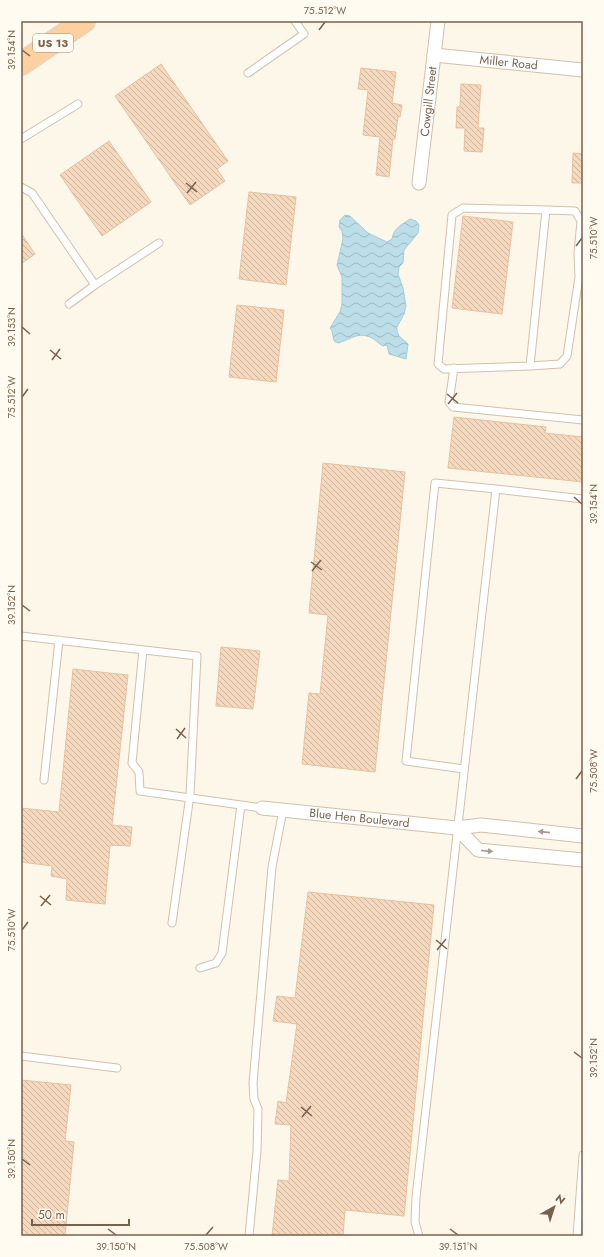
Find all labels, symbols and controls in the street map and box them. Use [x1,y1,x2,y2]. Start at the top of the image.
text: 75.512°W [304,3,346,18]
text: 39.154°N [4,30,19,70]
road number: US 13 [33,34,73,52]
street label: Miller Road [479,51,538,74]
street label: Cowgill Street [416,65,442,138]
text: 75.510°W [586,217,601,259]
text: 39.153°N [4,307,19,347]
text: 75.512°W [4,376,19,418]
text: 39.154°N [586,484,601,524]
text: 39.152°N [4,585,19,625]
text: 75.508°W [586,749,601,793]
street label: Blue Hen Boulevard [308,804,410,832]
one-way arrow [538,829,550,835]
one-way arrow [481,847,493,854]
text: 75.510°W [4,909,19,951]
text: 39.152°N [586,1038,601,1078]
text: 39.150°N [4,1139,19,1179]
north arrow [534,1187,574,1227]
text: N [552,1190,569,1208]
scale bar [32,1201,129,1227]
text: 50 m [38,1206,65,1224]
text: 39.150°N [96,1239,136,1254]
text: 75.508°W [184,1239,228,1254]
text: 39.151°N [439,1239,477,1254]

